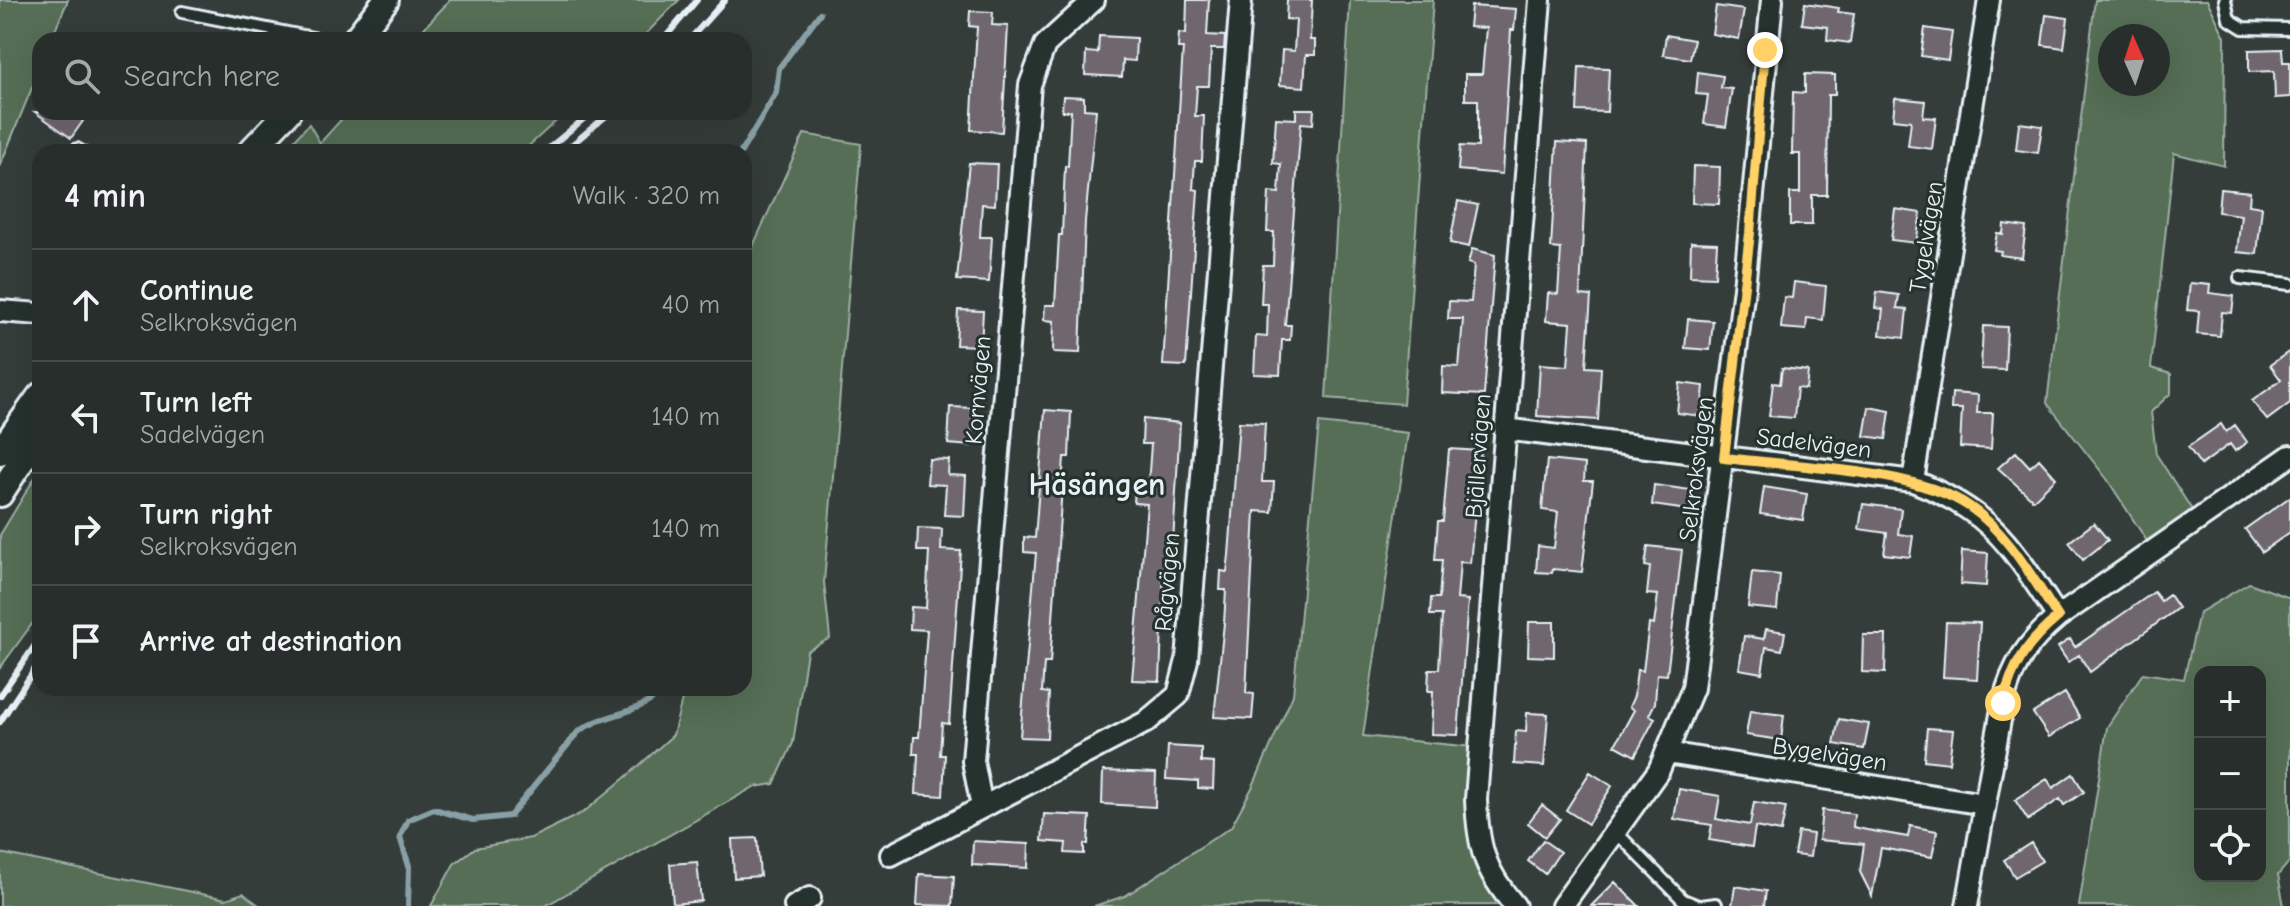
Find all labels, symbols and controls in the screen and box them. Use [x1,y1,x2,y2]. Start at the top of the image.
north arrow [2098,24,2170,96]
search box [32,32,752,120]
route end [1747,32,1783,68]
icon: search [60,54,104,98]
text: Search here [124,59,280,94]
text: 4 min [64,176,146,216]
street label: Tygelvägen [1903,179,1949,295]
text: Walk · 320 m [573,181,720,211]
text: Continue [140,273,254,308]
icon: ahead [64,283,108,327]
text: 40 m [661,290,720,320]
text: Selkroksvägen [140,308,298,338]
street label: Kornvägen [959,335,997,445]
text: Turn left [140,385,252,420]
street label: Bjällervägen [1460,393,1496,519]
icon: left [64,395,108,439]
street label: Selkroksvägen [1673,395,1719,543]
text: 140 m [651,402,720,432]
text: Sadelvägen [140,420,265,450]
street label: Sadelvägen [1755,422,1873,464]
district label: Häsängen [1029,466,1165,503]
text: Turn right [140,497,272,532]
icon: right [64,507,108,551]
text: 140 m [651,514,720,544]
street label: Rågvägen [1149,531,1185,633]
text: Selkroksvägen [140,532,298,562]
icon: arrive [64,619,108,663]
text: Arrive at destination [140,624,402,659]
map controls [2194,666,2266,882]
button: + [2194,666,2266,738]
route start [1985,685,2021,721]
street label: Bygelvägen [1771,731,1889,777]
button: − [2194,738,2266,810]
button: locate [2194,810,2266,882]

